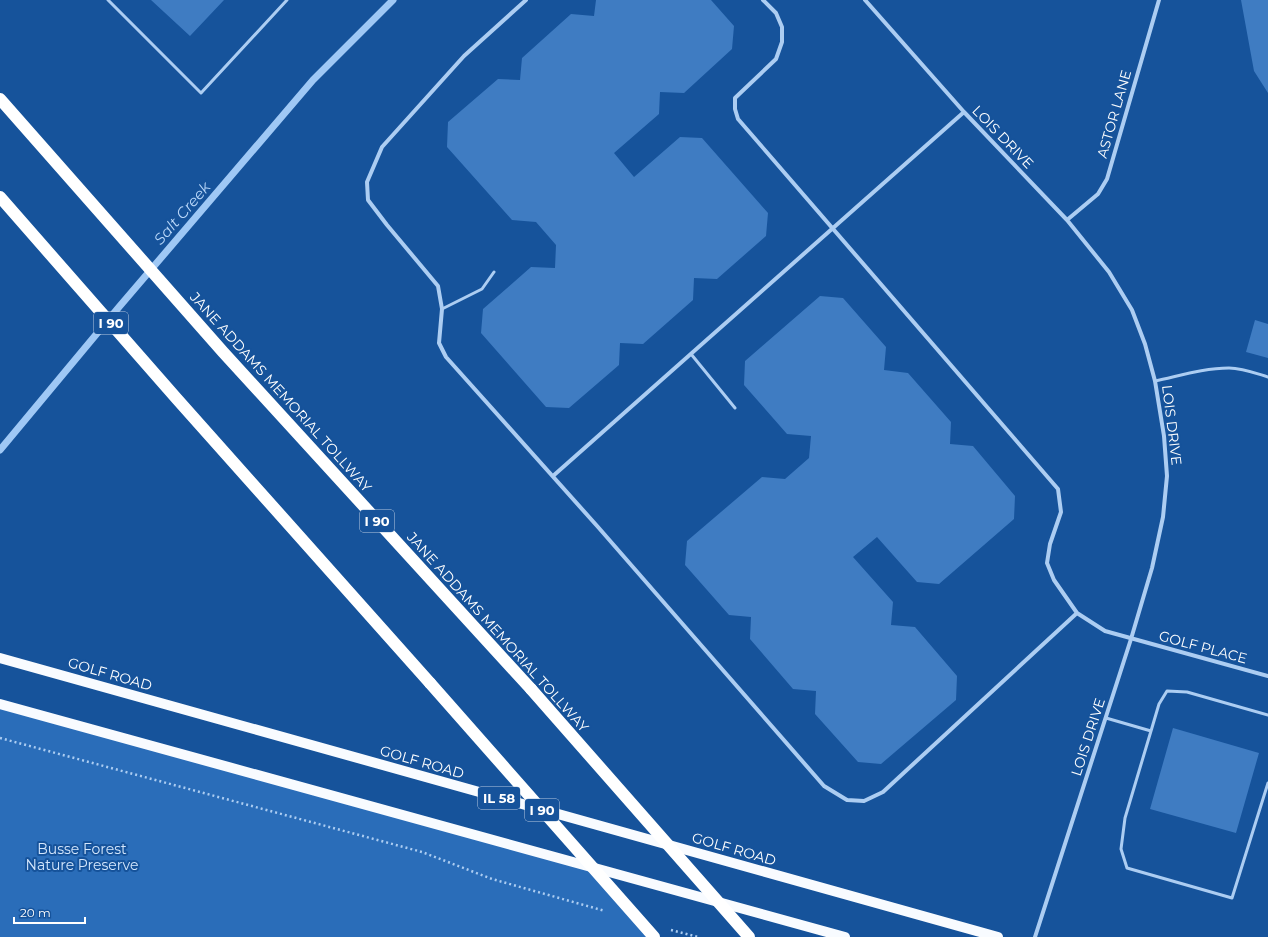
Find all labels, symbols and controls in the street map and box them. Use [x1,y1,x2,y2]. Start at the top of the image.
street label: ASTOR LANE [1093,68,1135,160]
street label: LOIS DRIVE [968,102,1038,172]
water label: Salt Creek [150,177,215,248]
street label: JANE ADDAMS MEMORIAL TOLLWAY [186,288,376,496]
road number: I 90 [94,312,128,334]
street label: LOIS DRIVE [1158,384,1186,466]
road number: I 90 [360,510,394,532]
street label: JANE ADDAMS MEMORIAL TOLLWAY [403,528,593,736]
street label: GOLF PLACE [1157,627,1249,667]
street label: GOLF ROAD [66,653,154,695]
street label: LOIS DRIVE [1067,696,1109,778]
street label: GOLF ROAD [378,741,466,783]
road number: IL 58 [478,787,520,809]
road number: I 90 [525,799,559,821]
street label: GOLF ROAD [690,828,778,870]
park label: Busse Forest Nature Preserve [26,840,138,874]
scale bar [14,899,85,925]
text: 20 m [20,905,51,920]

